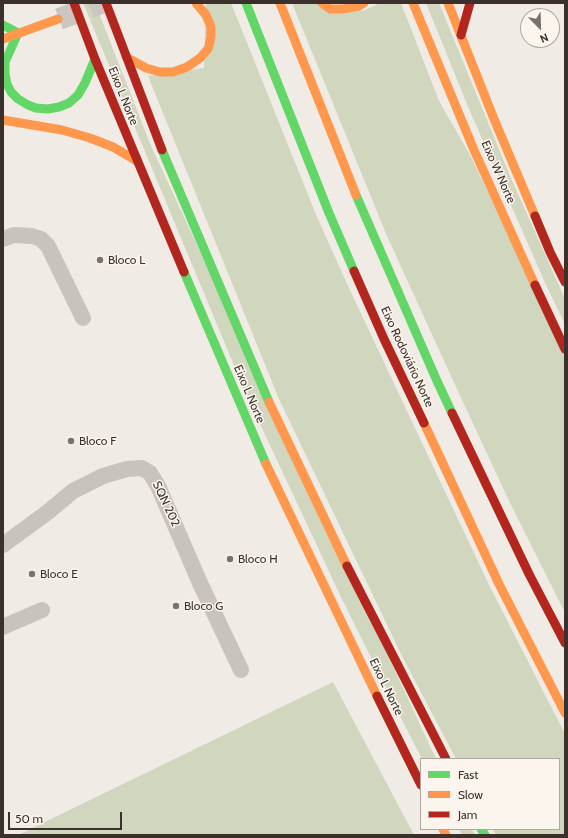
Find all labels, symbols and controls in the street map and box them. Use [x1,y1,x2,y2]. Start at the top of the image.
north arrow [520,8,560,48]
text: N [538,30,551,46]
street label: Eixo L Norte [105,65,141,127]
street label: Eixo W Norte [478,138,518,206]
place label: Bloco L [108,253,145,267]
marker: Bloco L [95,255,105,265]
street label: Eixo Rodoviário Norte [377,304,437,410]
street label: Eixo L Norte [230,363,268,425]
place label: Bloco F [79,434,116,448]
marker: Bloco F [66,436,76,446]
street label: SQN 202 [149,479,183,529]
place label: Bloco H [238,552,278,566]
marker: Bloco H [225,554,235,564]
place label: Bloco E [40,567,78,581]
marker: Bloco E [27,569,37,579]
place label: Bloco G [184,599,223,613]
marker: Bloco G [171,601,181,611]
street label: Eixo L Norte [366,656,406,718]
legend [420,758,560,830]
text: Fast [458,767,478,782]
text: Slow [458,787,483,802]
scale bar [10,804,124,830]
text: Jam [458,807,477,822]
text: 50 m [15,811,43,826]

